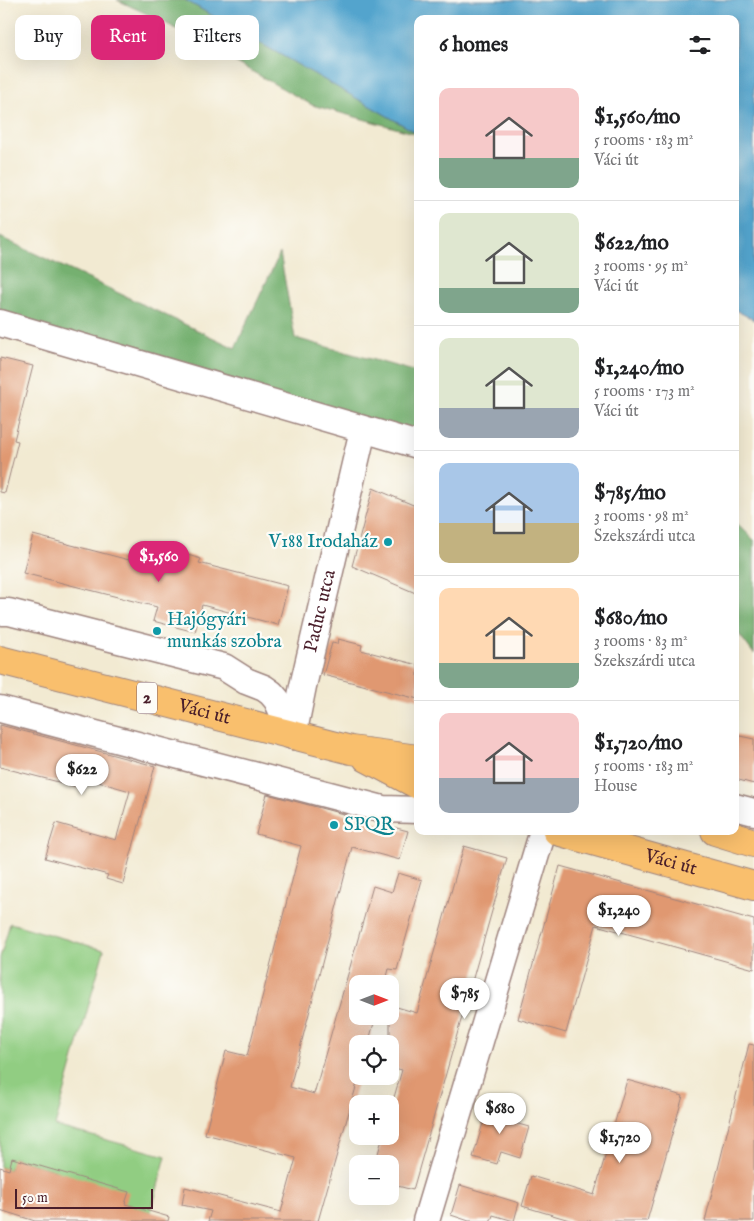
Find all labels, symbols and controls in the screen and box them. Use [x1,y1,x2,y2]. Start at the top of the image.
chip: Buy [15,15,81,60]
chip: Rent [91,15,165,60]
chip: Filters [175,15,259,60]
icon: filters [686,31,714,59]
text: 6 homes [439,32,508,59]
text: $1,560/mo [594,104,680,131]
icon: home [479,108,539,168]
text: 5 rooms · 183 m² [594,131,693,151]
text: Váci út [594,151,639,171]
text: $622/mo [594,230,669,257]
icon: home [479,233,539,293]
text: 3 rooms · 95 m² [594,257,688,277]
text: Váci út [594,277,639,297]
text: $1,240/mo [594,355,684,382]
icon: home [479,358,539,418]
text: 5 rooms · 173 m² [594,382,695,402]
text: Váci út [594,402,639,422]
text: $785/mo [594,480,666,507]
icon: home [479,483,539,543]
text: 3 rooms · 98 m² [594,507,689,527]
text: Szekszárdi utca [594,527,695,547]
place label: V188 Irodaház [268,530,378,554]
marker: V188 Irodaház [382,536,394,548]
pin: $1,560 [118,540,200,583]
text: $1,560 [139,547,179,567]
street label: Paduc utca [299,567,342,655]
text: $680/mo [594,605,668,632]
place label: Hajógyári munkás szobra [167,608,283,654]
icon: home [479,608,539,668]
marker: Hajógyári munkás szobra [151,625,163,637]
text: 3 rooms · 83 m² [594,632,688,652]
text: Szekszárdi utca [594,652,695,672]
road number: 2 [137,682,157,714]
street label: Váci út [175,694,234,731]
text: $1,720/mo [594,730,683,757]
icon: home [479,733,539,793]
pin: $622 [52,754,112,796]
text: 5 rooms · 183 m² [594,757,693,777]
text: $622 [67,760,97,780]
text: House [594,777,637,797]
place label: SPQR [344,813,395,837]
marker: SPQR [328,819,340,831]
street label: Váci út [641,844,700,882]
pin: $1,240 [578,894,660,937]
text: $1,240 [598,901,640,921]
north arrow [349,975,399,1025]
map controls [349,975,399,1205]
pin: $785 [435,978,495,1020]
text: $785 [451,984,479,1004]
button: locate [349,1035,399,1085]
pin: $680 [470,1092,530,1135]
button: + [349,1095,399,1145]
text: $680 [485,1099,515,1119]
pin: $1,720 [579,1122,661,1164]
text: $1,720 [599,1128,641,1148]
button: − [349,1155,399,1205]
scale bar [15,1186,152,1209]
text: 50 m [22,1189,48,1207]

